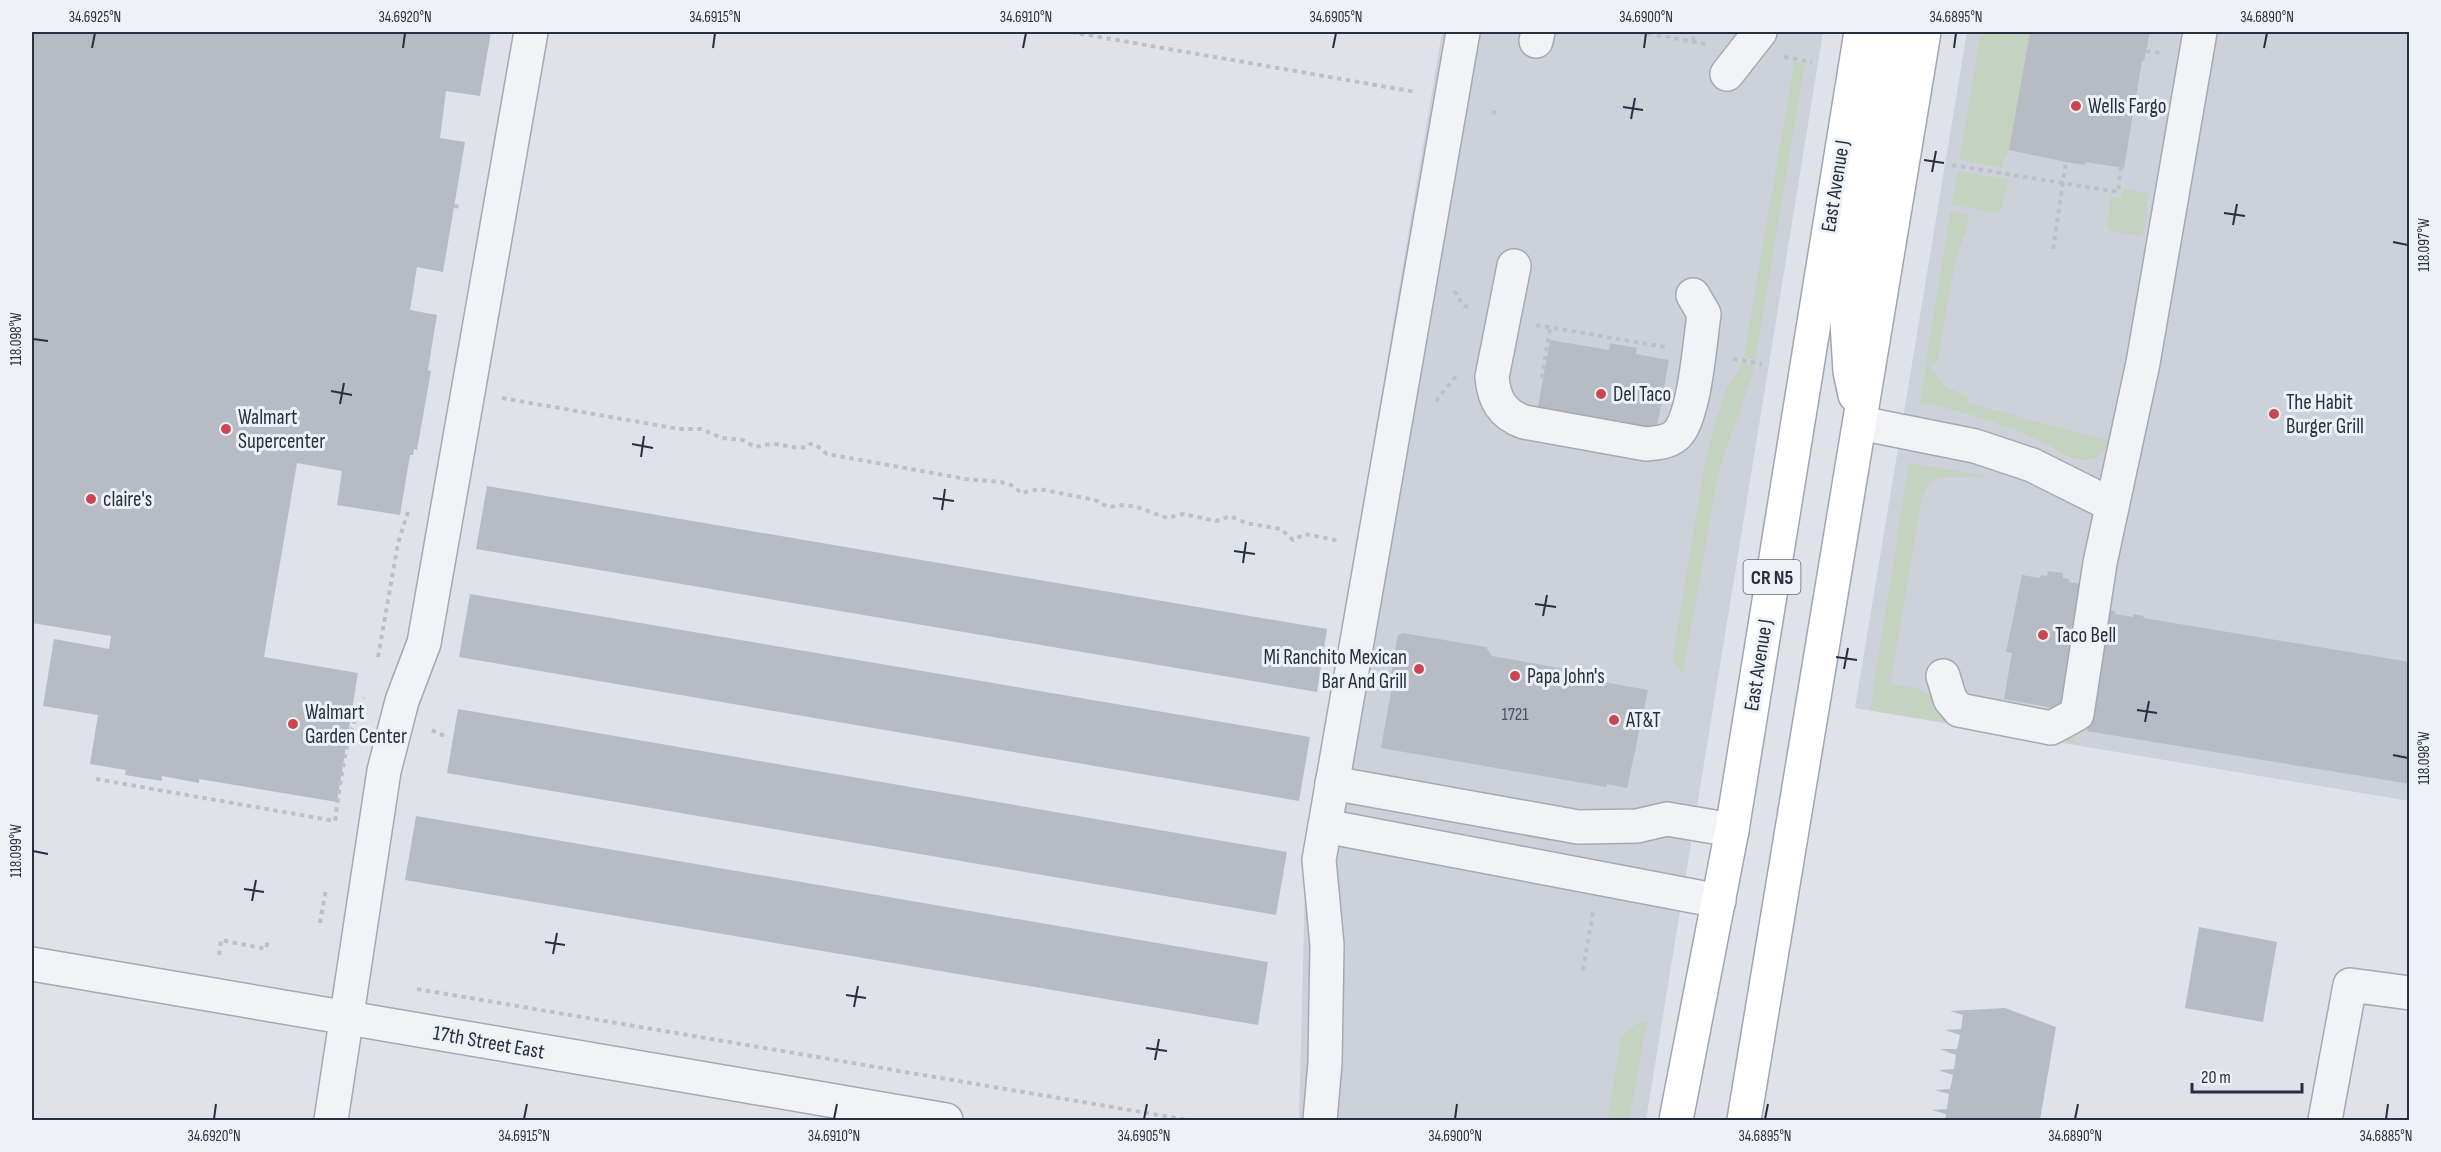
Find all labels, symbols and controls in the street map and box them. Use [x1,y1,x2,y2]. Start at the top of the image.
text: 34.6925°N [69,8,121,27]
text: 34.6920°N [378,8,432,27]
text: 34.6915°N [689,8,741,27]
text: 34.6910°N [1000,8,1052,27]
text: 34.6905°N [1309,8,1363,27]
text: 34.6900°N [1619,8,1673,27]
text: 34.6895°N [1930,8,1983,27]
text: 34.6890°N [2240,8,2294,27]
place label: Wells Fargo [2088,94,2167,119]
marker: Wells Fargo [2069,99,2083,113]
street label: East Avenue J [1816,138,1855,234]
text: 118.097°W [2415,218,2434,272]
text: 118.098°W [7,312,26,366]
place label: Del Taco [1613,382,1671,407]
marker: Del Taco [1594,387,1608,401]
place label: The Habit Burger Grill [2286,390,2364,439]
place label: Walmart Supercenter [238,405,325,454]
marker: The Habit Burger Grill [2267,407,2281,421]
marker: Walmart Supercenter [219,422,233,436]
place label: claire's [103,487,152,512]
marker: claire's [84,492,98,506]
road number: CR N5 [1744,560,1800,594]
street label: East Avenue J [1739,617,1778,713]
place label: Taco Bell [2055,623,2116,648]
marker: Taco Bell [2036,628,2050,642]
place label: Mi Ranchito Mexican Bar And Grill [1263,645,1407,694]
marker: Mi Ranchito Mexican Bar And Grill [1412,662,1426,676]
place label: Papa John's [1527,664,1605,689]
marker: Papa John's [1508,669,1522,683]
place label: Walmart Garden Center [305,700,407,749]
house number: 1721 [1501,704,1529,725]
place label: AT&T [1625,708,1661,733]
marker: AT&T [1607,713,1621,727]
marker: Walmart Garden Center [286,717,300,731]
text: 118.098°W [2415,731,2434,785]
text: 118.099°W [7,824,26,878]
street label: 17th Street East [431,1020,547,1065]
scale bar [2192,1056,2302,1094]
text: 20 m [2201,1067,2231,1088]
text: 34.6920°N [187,1127,241,1146]
text: 34.6915°N [498,1127,550,1146]
text: 34.6910°N [808,1127,860,1146]
text: 34.6905°N [1117,1127,1171,1146]
text: 34.6900°N [1428,1127,1482,1146]
text: 34.6895°N [1739,1127,1792,1146]
text: 34.6890°N [2048,1127,2102,1146]
text: 34.6885°N [2360,1127,2412,1146]

